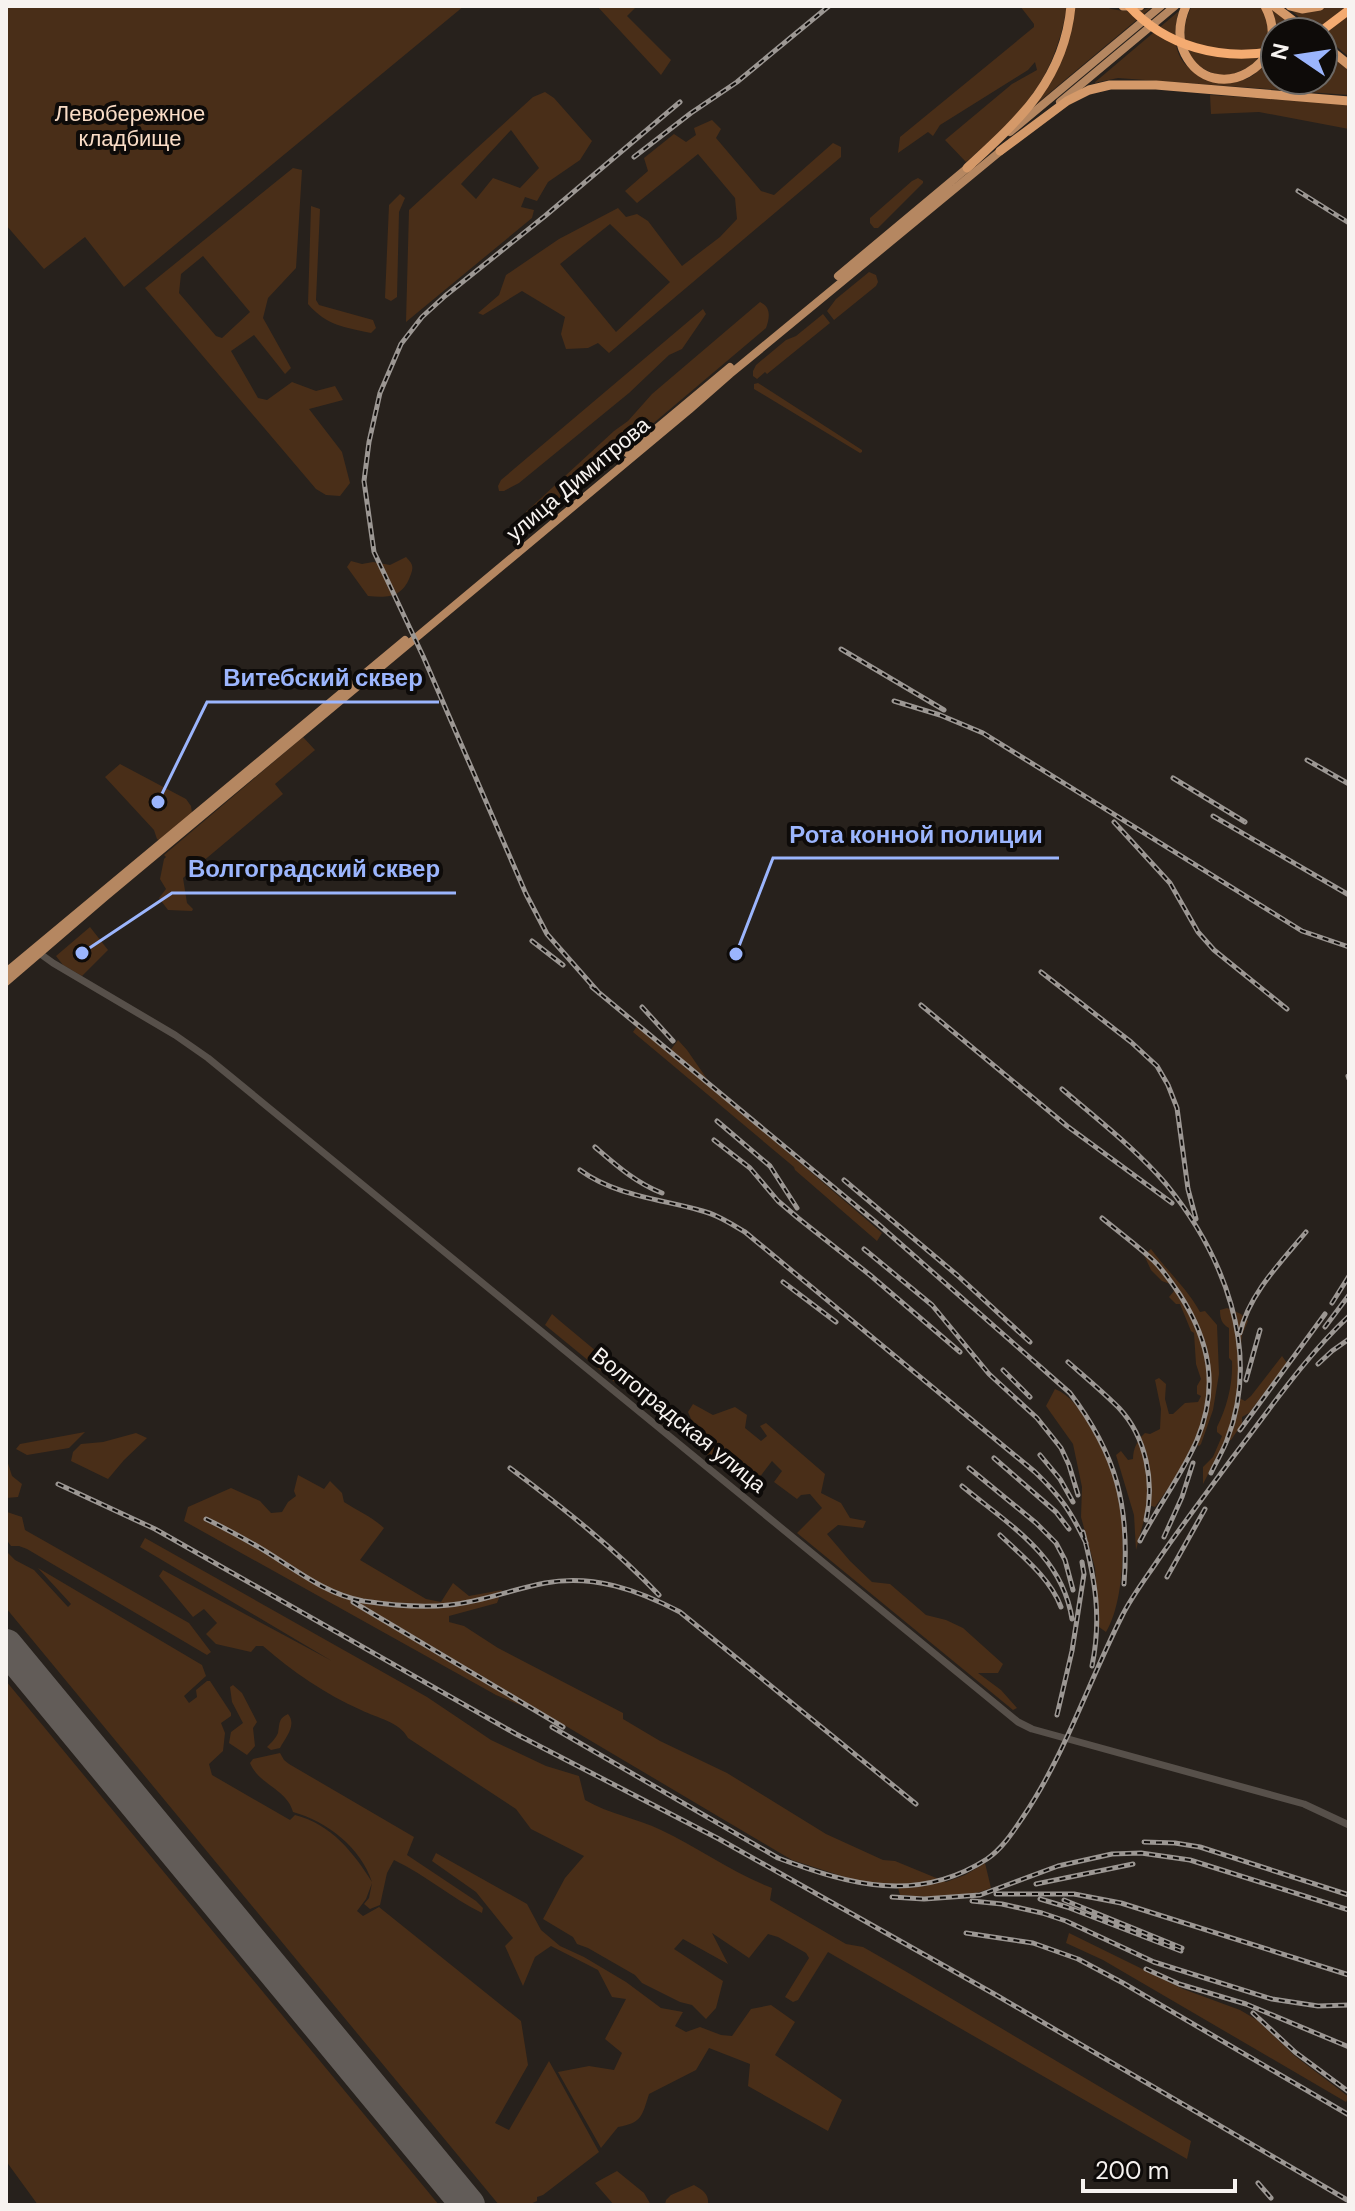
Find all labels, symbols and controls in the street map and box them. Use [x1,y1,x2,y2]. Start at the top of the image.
north arrow [1259,16,1339,96]
text: N [1264,41,1296,63]
park label: Левобережное кладбище [55,99,205,153]
street label: улица Димитрова [500,410,657,548]
callout: Витебский сквер [207,654,439,702]
text: Витебский сквер [223,662,423,693]
callout: Рота конной полиции [773,810,1059,858]
text: Рота конной полиции [789,819,1043,850]
callout: Волгоградский сквер [172,845,456,893]
text: Волгоградский сквер [188,853,440,884]
street label: Волгоградская улица [586,1341,773,1500]
scale bar [1083,2143,1235,2193]
text: 200 m [1095,2155,1169,2186]

